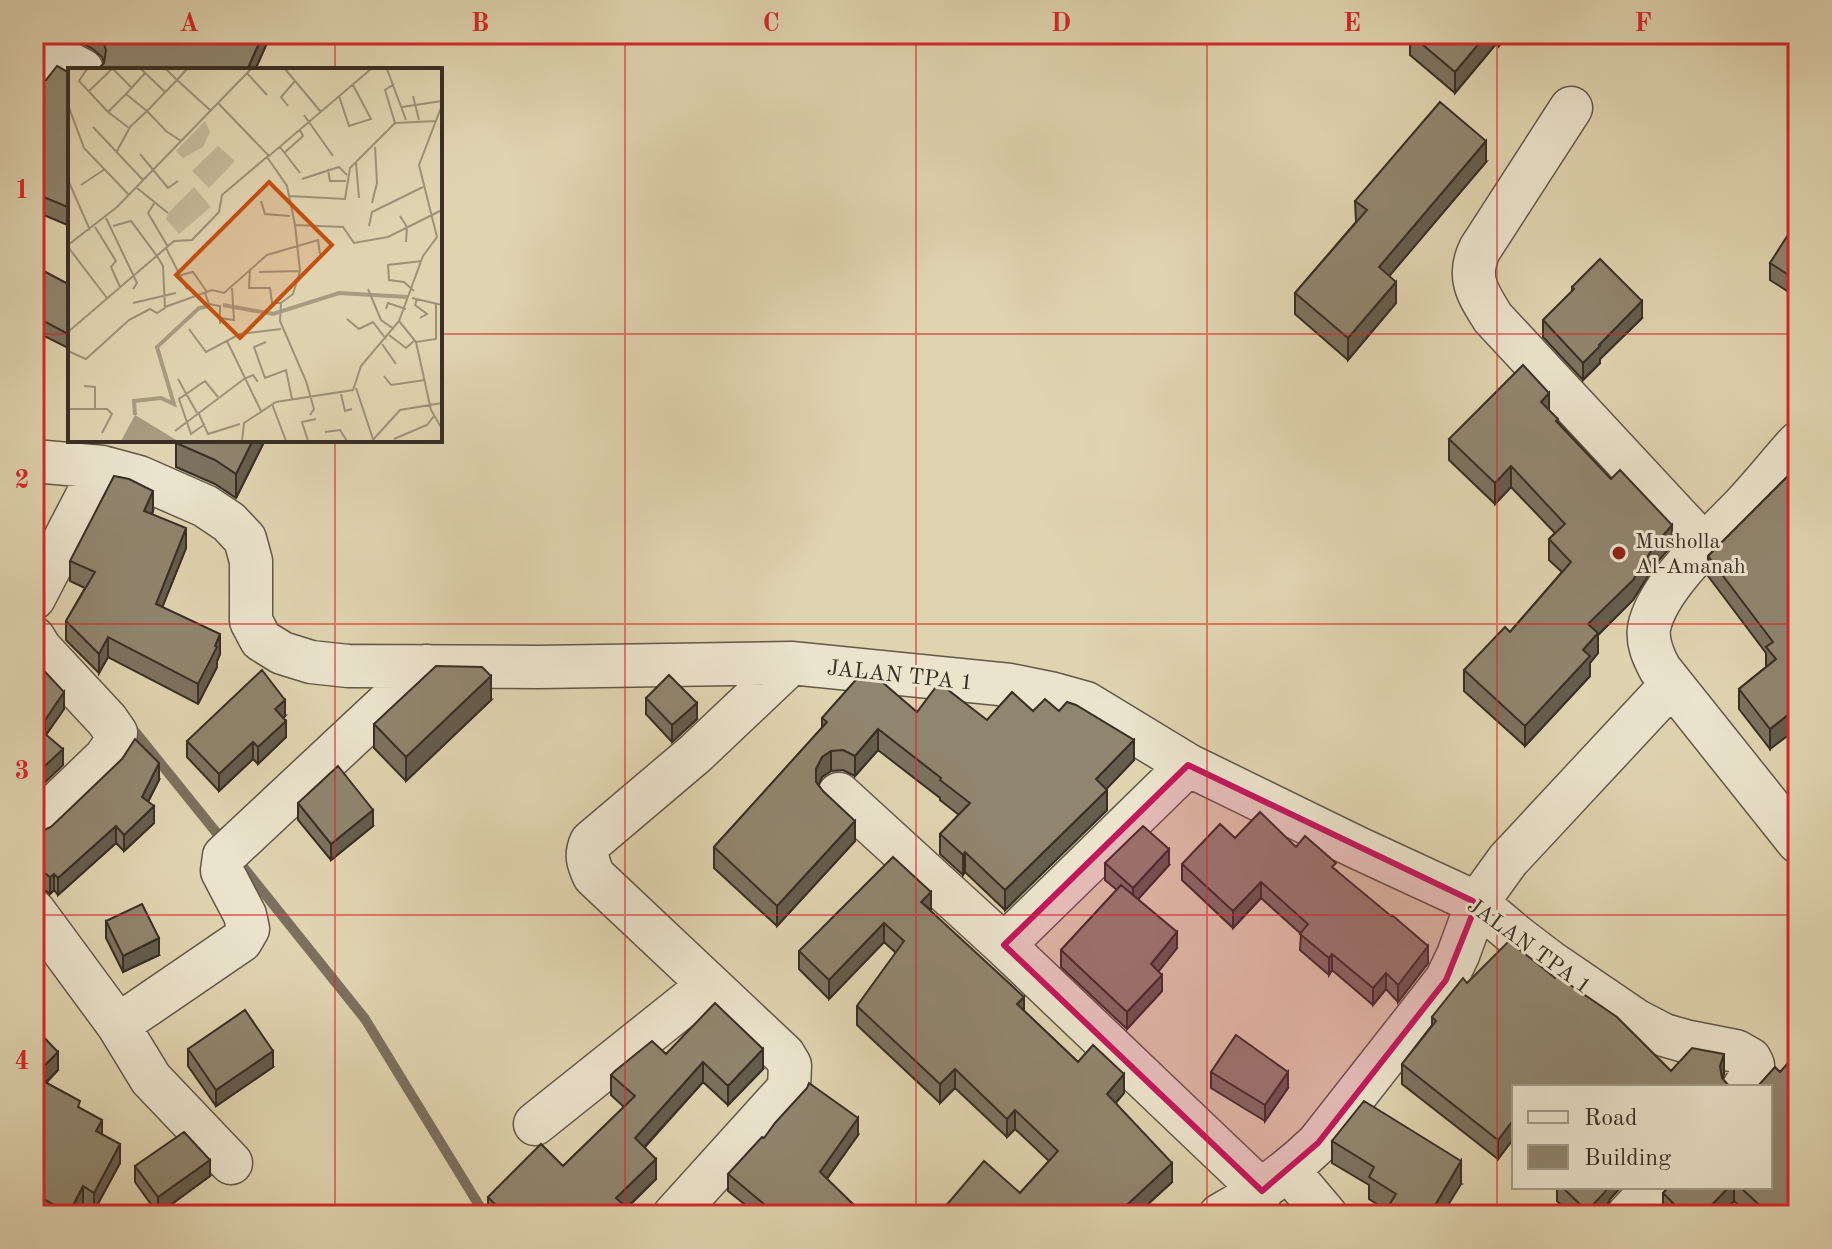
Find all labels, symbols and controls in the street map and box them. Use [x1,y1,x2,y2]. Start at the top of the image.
text: A [179,11,199,37]
text: B [471,11,489,37]
text: C [762,11,780,37]
text: D [1051,11,1071,37]
text: E [1343,11,1361,37]
text: F [1634,11,1652,37]
inset map [68,68,442,442]
text: 1 [14,178,30,204]
text: 2 [14,468,30,494]
place label: Musholla Al-Amanah [1635,531,1746,578]
marker: Musholla Al-Amanah [1610,544,1628,562]
street label: JALAN TPA 1 [826,657,974,695]
text: 3 [14,759,30,785]
street label: JALAN TPA 1 [1463,895,1595,999]
text: 4 [14,1049,30,1075]
legend [1512,1085,1772,1189]
text: Road [1584,1107,1637,1131]
text: Building [1584,1147,1671,1171]

